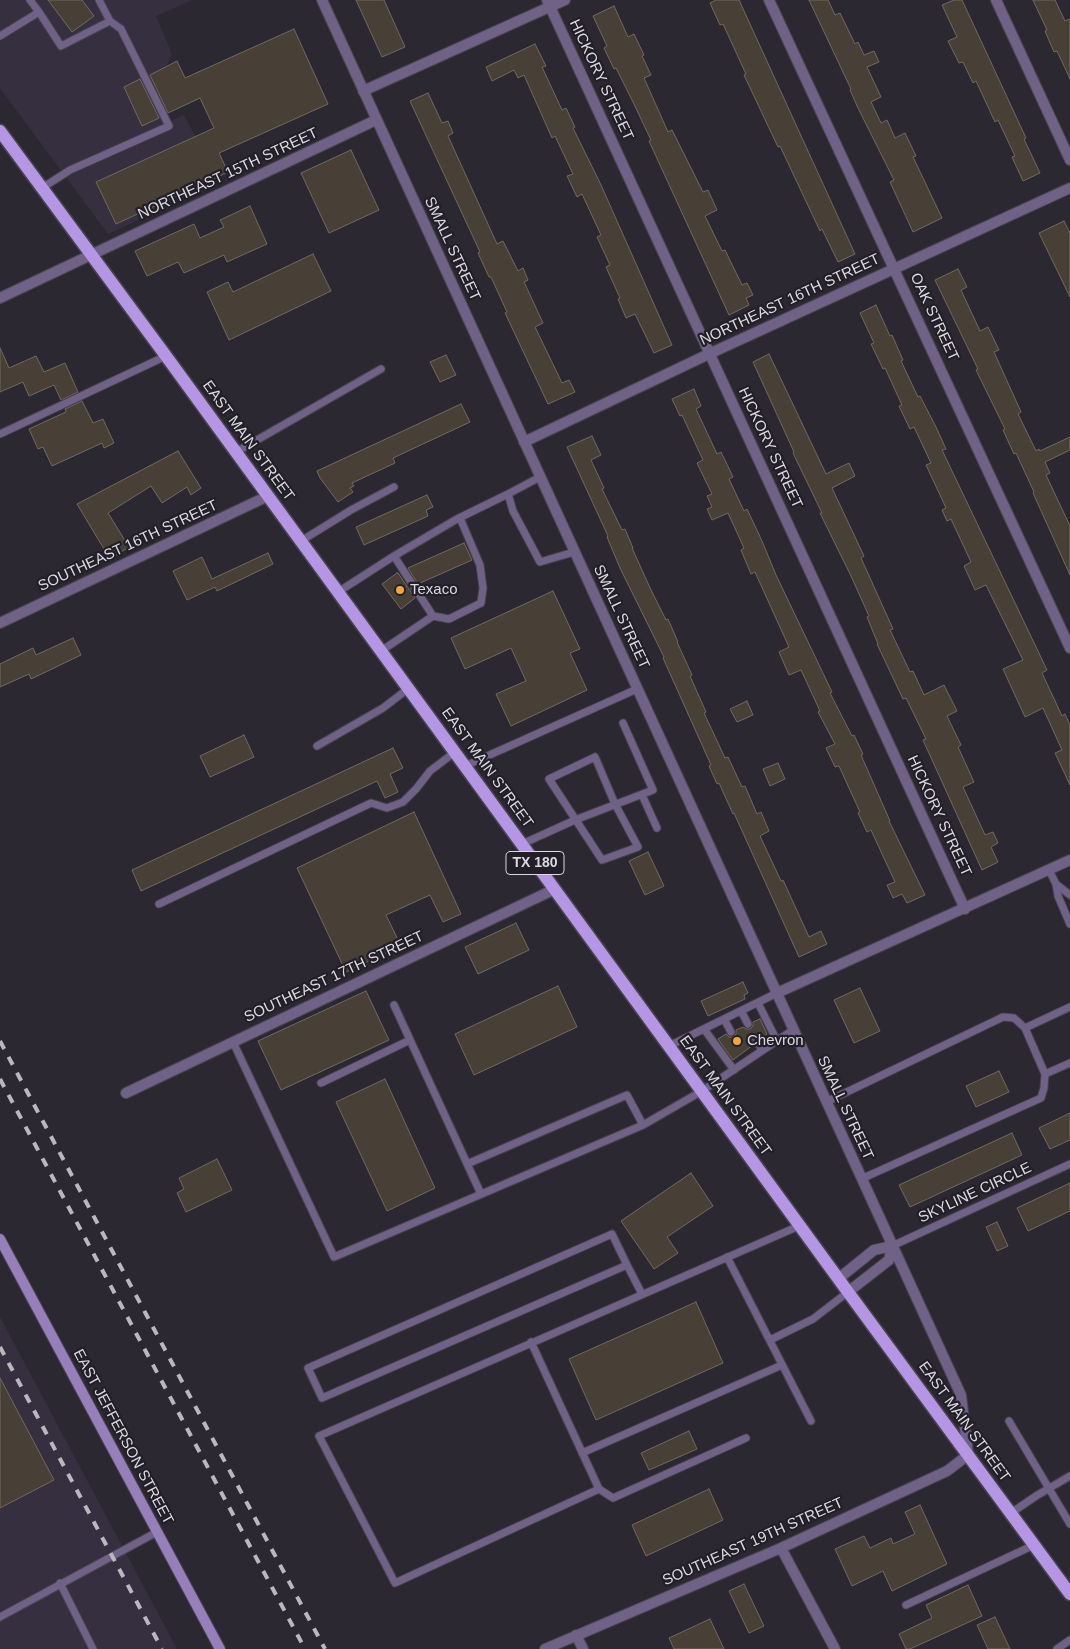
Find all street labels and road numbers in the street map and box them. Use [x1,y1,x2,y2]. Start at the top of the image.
street label: HICKORY STREET [565,17,637,143]
street label: NORTHEAST 15TH STREET [135,124,321,224]
street label: SMALL STREET [420,194,484,304]
street label: NORTHEAST 16TH STREET [697,250,883,350]
street label: OAK STREET [906,270,962,364]
street label: EAST MAIN STREET [198,377,298,505]
street label: HICKORY STREET [734,385,806,511]
street label: SOUTHEAST 16TH STREET [35,496,221,596]
street label: SMALL STREET [589,562,653,672]
street label: EAST MAIN STREET [437,704,537,832]
street label: HICKORY STREET [903,753,975,879]
road number: TX 180 [506,851,564,874]
street label: SOUTHEAST 17TH STREET [241,927,427,1027]
street label: EAST MAIN STREET [675,1032,775,1160]
street label: SMALL STREET [813,1053,877,1163]
street label: SKYLINE CIRCLE [916,1159,1034,1227]
street label: EAST JEFFERSON STREET [69,1346,177,1528]
street label: EAST MAIN STREET [914,1358,1014,1486]
street label: SOUTHEAST 19TH STREET [660,1494,846,1590]

